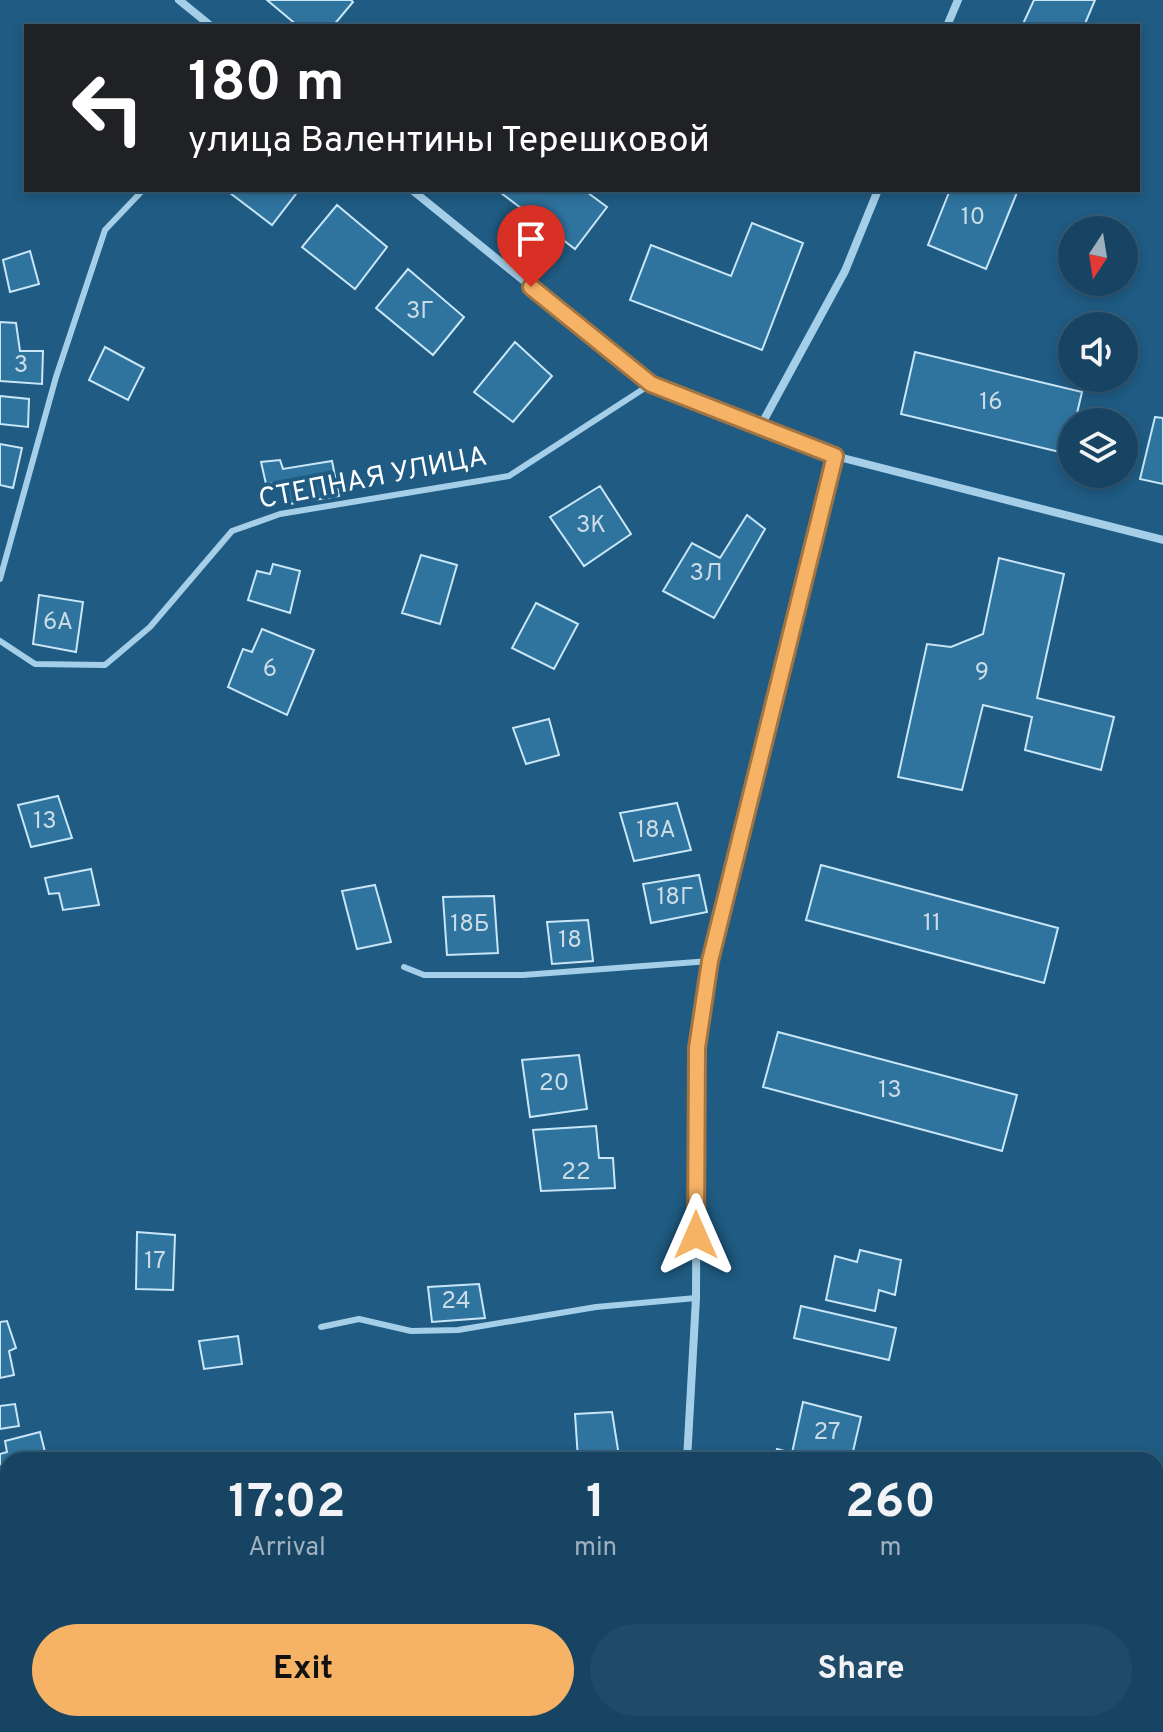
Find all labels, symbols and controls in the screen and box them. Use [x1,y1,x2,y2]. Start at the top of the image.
text: 180 m [188,50,345,120]
icon: left [56,56,160,160]
text: улица Валентины Терешковой [188,119,710,165]
house number: 10 [961,203,985,233]
pin [497,205,565,287]
north arrow [1058,216,1138,296]
map controls [1058,216,1138,488]
icon: arrive [509,217,553,261]
house number: 3Г [406,297,434,327]
button: sound [1058,312,1138,392]
house number: 3 [14,351,28,381]
house number: 16 [979,388,1003,418]
button: layers [1058,408,1138,488]
street label: СТЕПНАЯ УЛИЦА [256,439,490,519]
house number: 3К [576,511,606,541]
house number: 3Л [689,559,723,589]
house number: 6А [43,608,73,638]
house number: 6 [263,655,277,685]
house number: 9 [975,658,989,688]
house number: 13 [33,807,57,837]
house number: 18А [636,816,676,846]
house number: 18Г [656,883,694,913]
house number: 11 [923,909,941,939]
house number: 18Б [450,910,490,940]
house number: 18 [558,926,582,956]
house number: 20 [539,1069,569,1099]
house number: 13 [878,1076,902,1106]
house number: 22 [561,1158,591,1188]
position arrow [654,1193,738,1277]
house number: 17 [144,1247,166,1277]
house number: 24 [441,1287,471,1317]
house number: 27 [814,1418,840,1448]
text: 17:02 [228,1474,346,1534]
text: 1 [586,1474,605,1534]
text: 260 [845,1474,936,1534]
text: Arrival [248,1532,326,1565]
text: min [574,1532,617,1565]
text: m [880,1532,902,1565]
button: Exit [32,1624,574,1716]
button: Share [590,1624,1132,1716]

